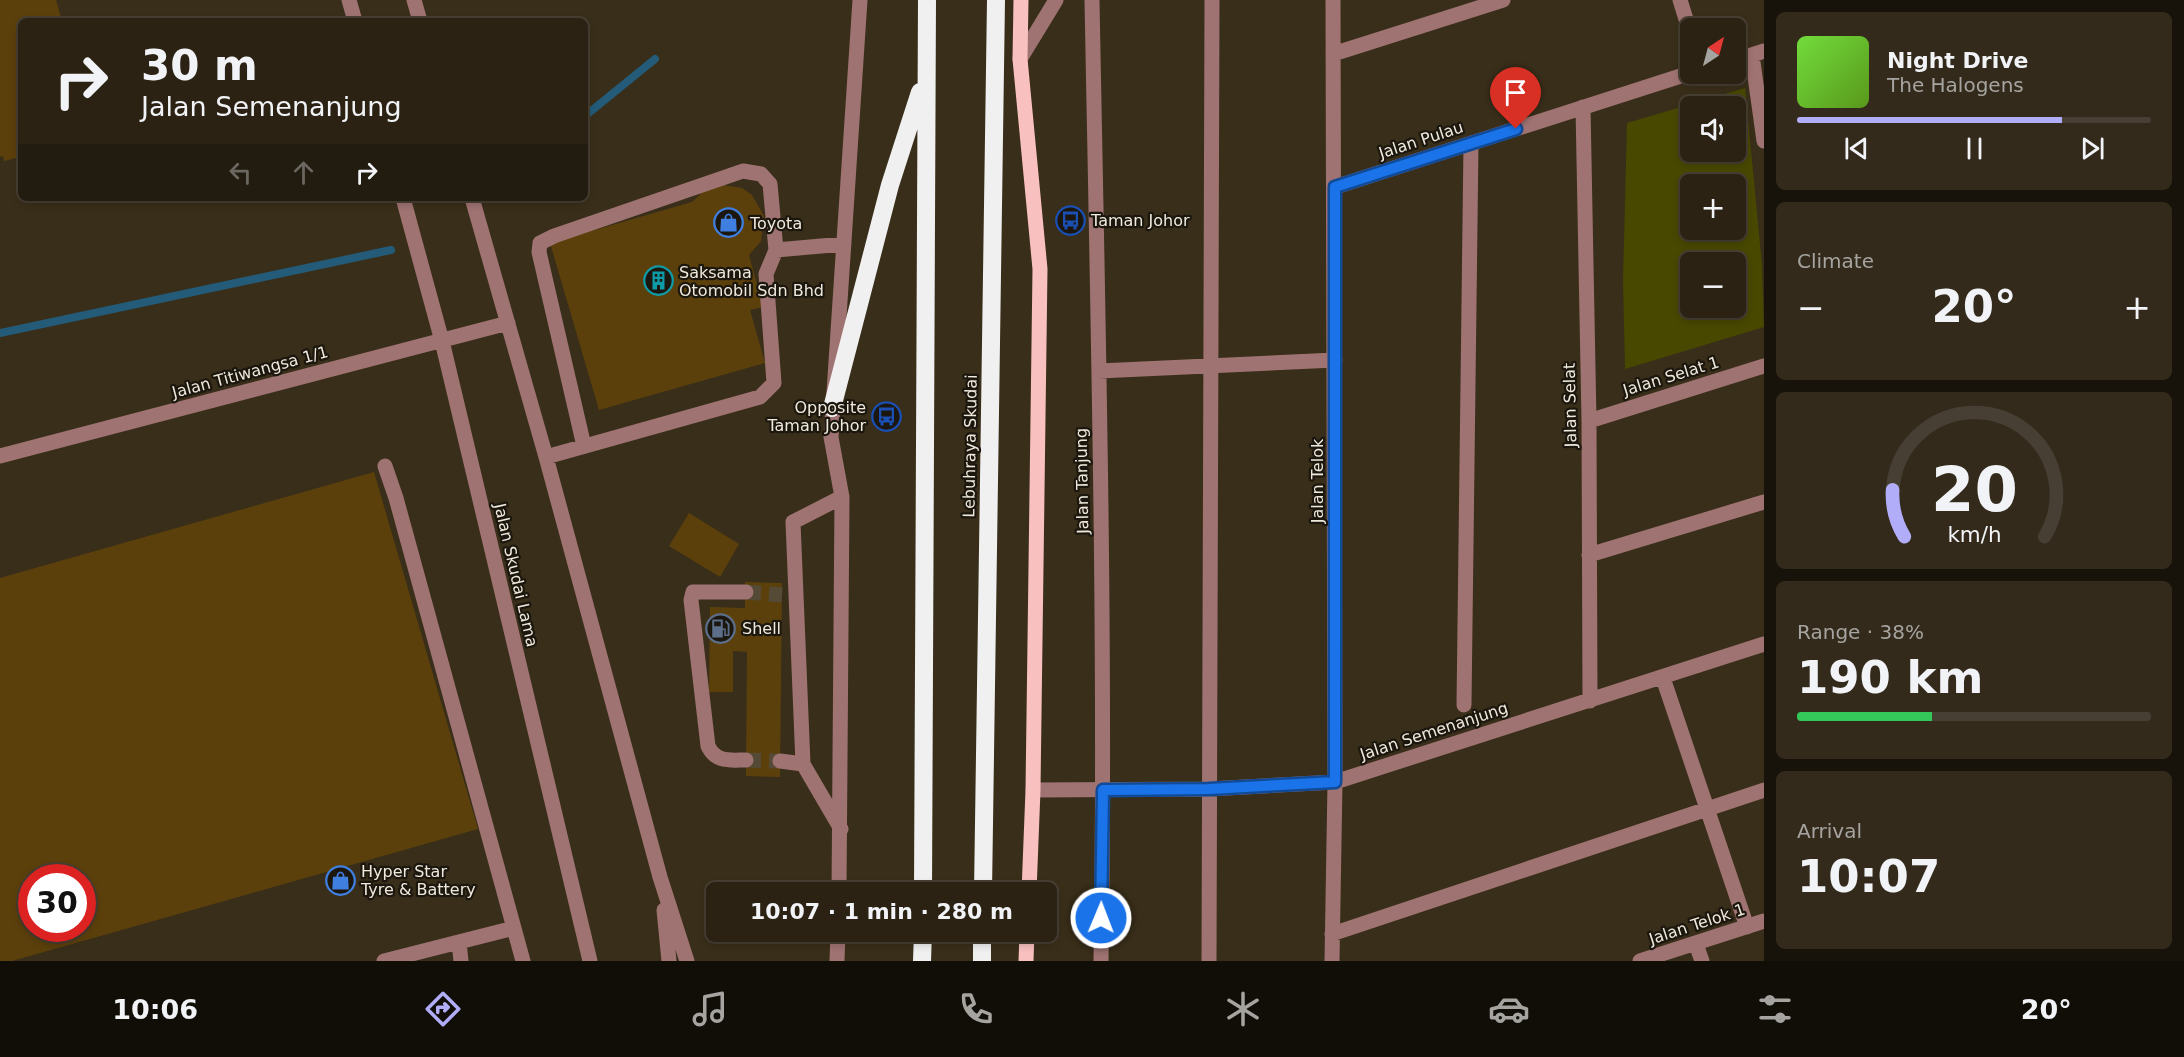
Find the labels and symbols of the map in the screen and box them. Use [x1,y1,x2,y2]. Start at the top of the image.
north arrow [1680,18,1746,84]
pin [1490,67,1541,129]
street label: Jalan Pulau [1375,117,1466,163]
bus stop icon: Taman Johor [1054,204,1086,236]
shop icon: Toyota [713,207,745,239]
place label: Taman Johor [1090,211,1190,230]
place label: Toyota [749,214,802,233]
place label: Saksama Otomobil Sdn Bhd [679,263,824,300]
building icon: Saksama Otomobil Sdn Bhd [642,265,674,297]
street label: Jalan Titiwangsa 1/1 [169,342,330,402]
street label: Jalan Selat 1 [1620,352,1721,400]
street label: Jalan Selat [1560,363,1580,448]
street label: Lebuhraya Skudai [959,374,981,518]
place label: Opposite Taman Johor [766,398,866,435]
bus stop icon: Opposite Taman Johor [871,400,903,432]
street label: Jalan Tanjung [1072,428,1092,535]
street label: Jalan Telok [1308,438,1327,524]
street label: Jalan Skudai Lama [490,500,542,649]
fuel station icon: Shell [705,612,737,644]
place label: Shell [742,619,781,638]
street label: Jalan Semenanjung [1357,698,1510,764]
place label: Hyper Star Tyre & Battery [360,862,476,899]
speed limit sign: 30 [18,864,96,942]
shop icon: Hyper Star Tyre & Battery [324,864,356,896]
position arrow [1069,886,1133,950]
street label: Jalan Telok 1 [1646,900,1747,949]

